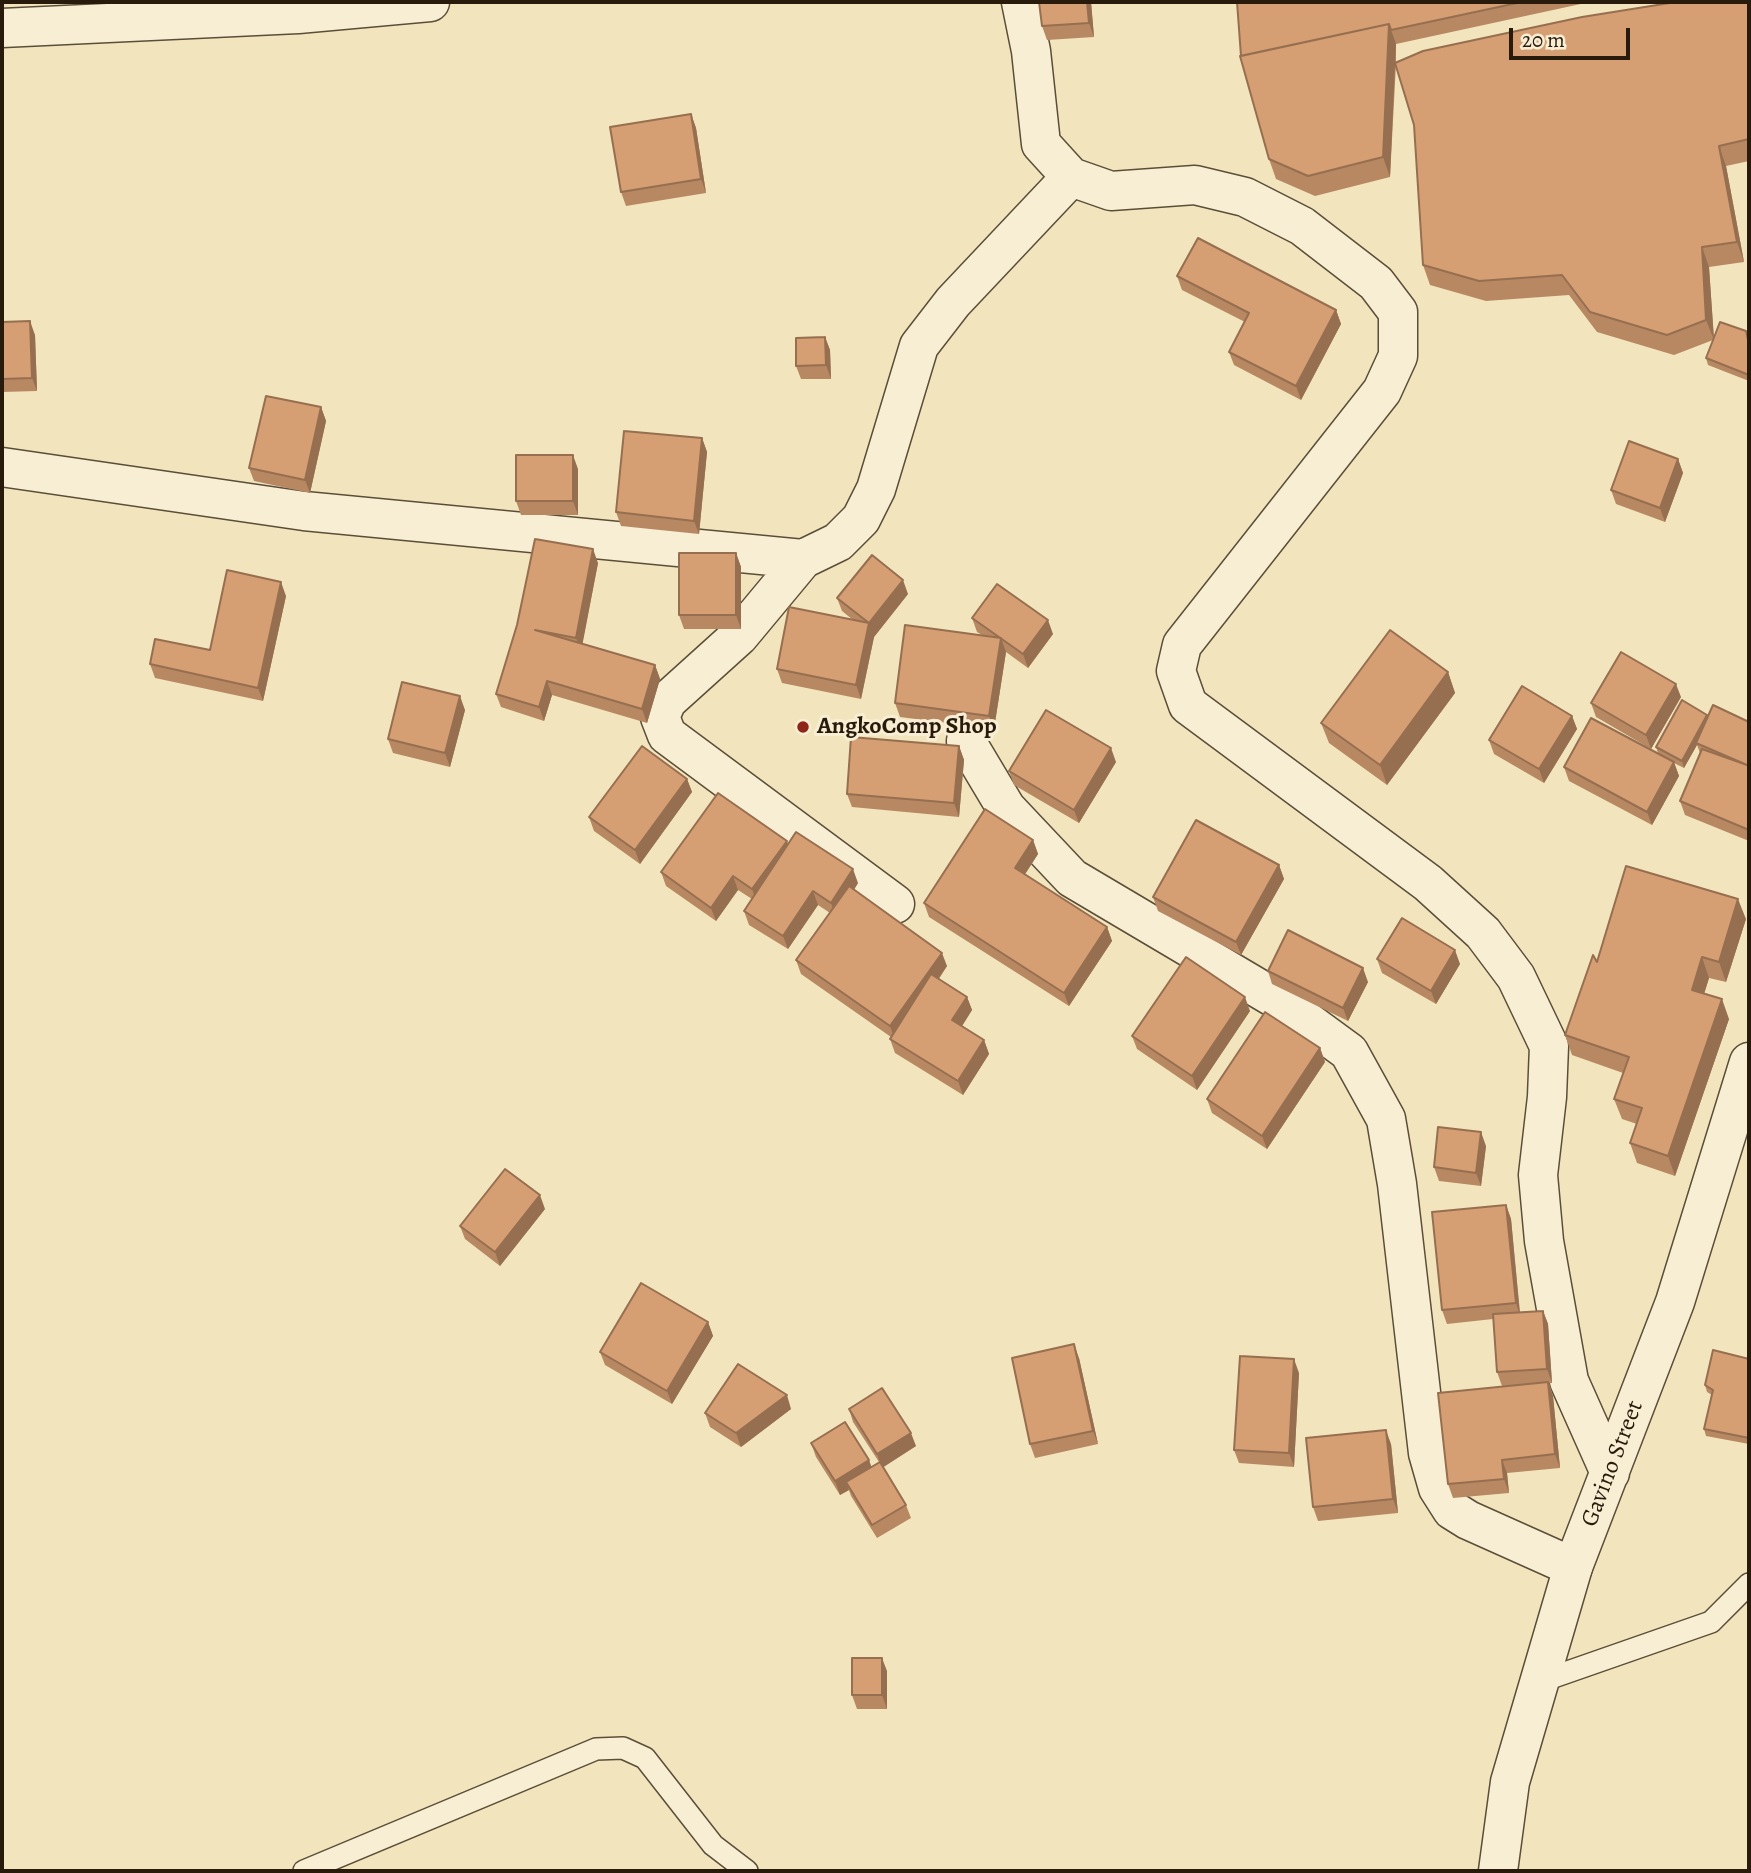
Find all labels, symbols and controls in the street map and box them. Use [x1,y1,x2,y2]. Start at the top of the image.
scale bar [1513,14,1634,58]
text: 20 m [1522,26,1565,54]
place label: AngkoComp Shop [817,713,997,741]
marker: AngkoComp Shop [795,719,811,735]
street label: Gavino Street [1576,1397,1650,1531]

